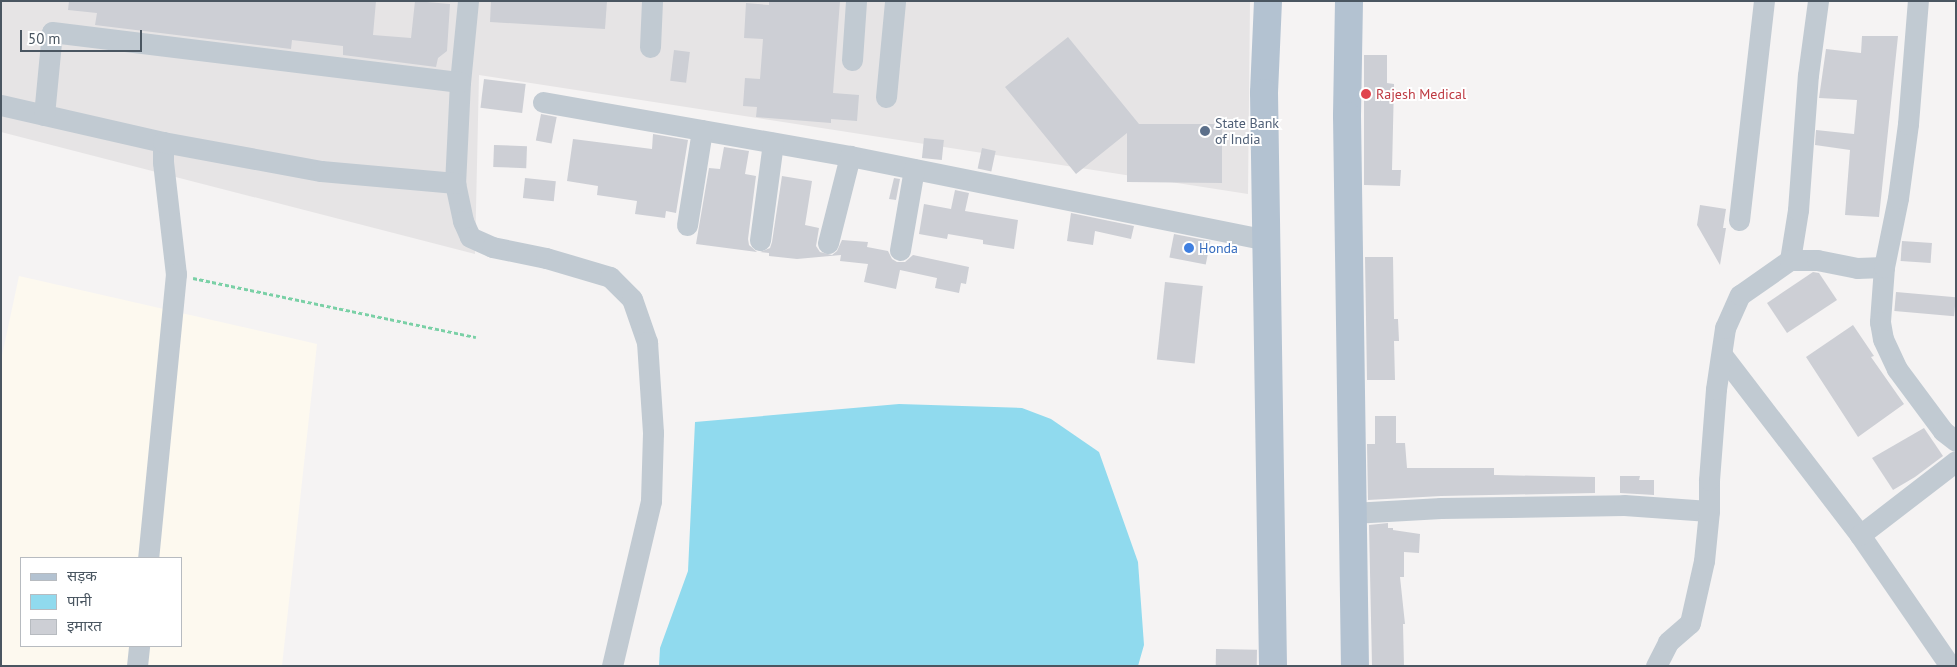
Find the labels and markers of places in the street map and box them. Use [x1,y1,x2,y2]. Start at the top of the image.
place label: Rajesh Medical [1376,86,1466,102]
marker: Rajesh Medical [1360,88,1372,100]
place label: State Bank of India [1215,115,1279,148]
marker: State Bank of India [1199,125,1211,137]
place label: Honda [1199,240,1238,256]
marker: Honda [1183,242,1195,254]

